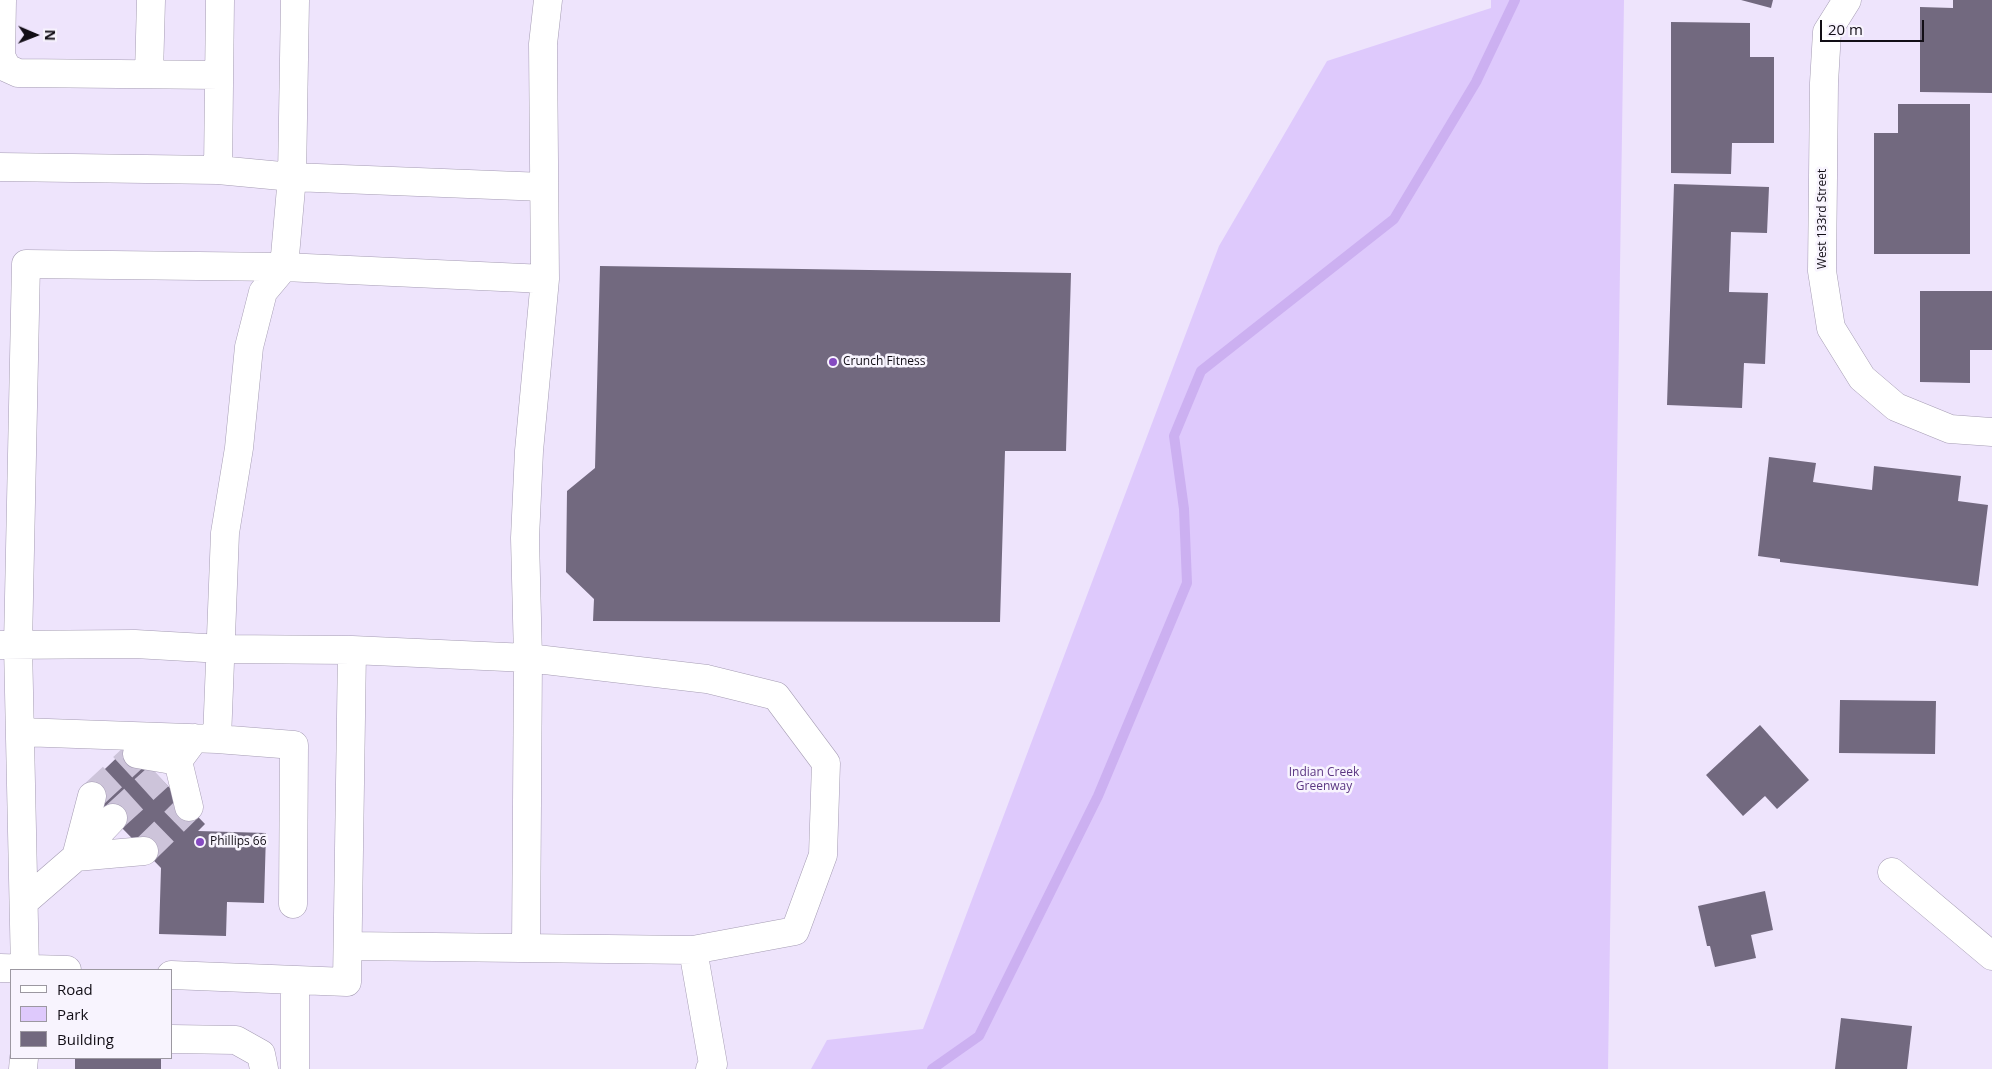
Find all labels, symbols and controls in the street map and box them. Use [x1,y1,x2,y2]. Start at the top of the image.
north arrow [10,10,60,60]
scale bar [1822,10,1926,42]
text: 20 m [1828,19,1863,39]
text: N [41,29,60,41]
street label: West 133rd Street [1816,169,1830,269]
place label: Crunch Fitness [843,355,925,369]
marker: Crunch Fitness [827,356,839,368]
park label: Indian Creek Greenway [1289,766,1359,794]
place label: Phillips 66 [210,835,267,849]
marker: Phillips 66 [194,836,206,848]
legend [10,969,172,1059]
text: Road [57,979,93,999]
text: Park [57,1004,88,1024]
text: Building [57,1029,114,1049]

